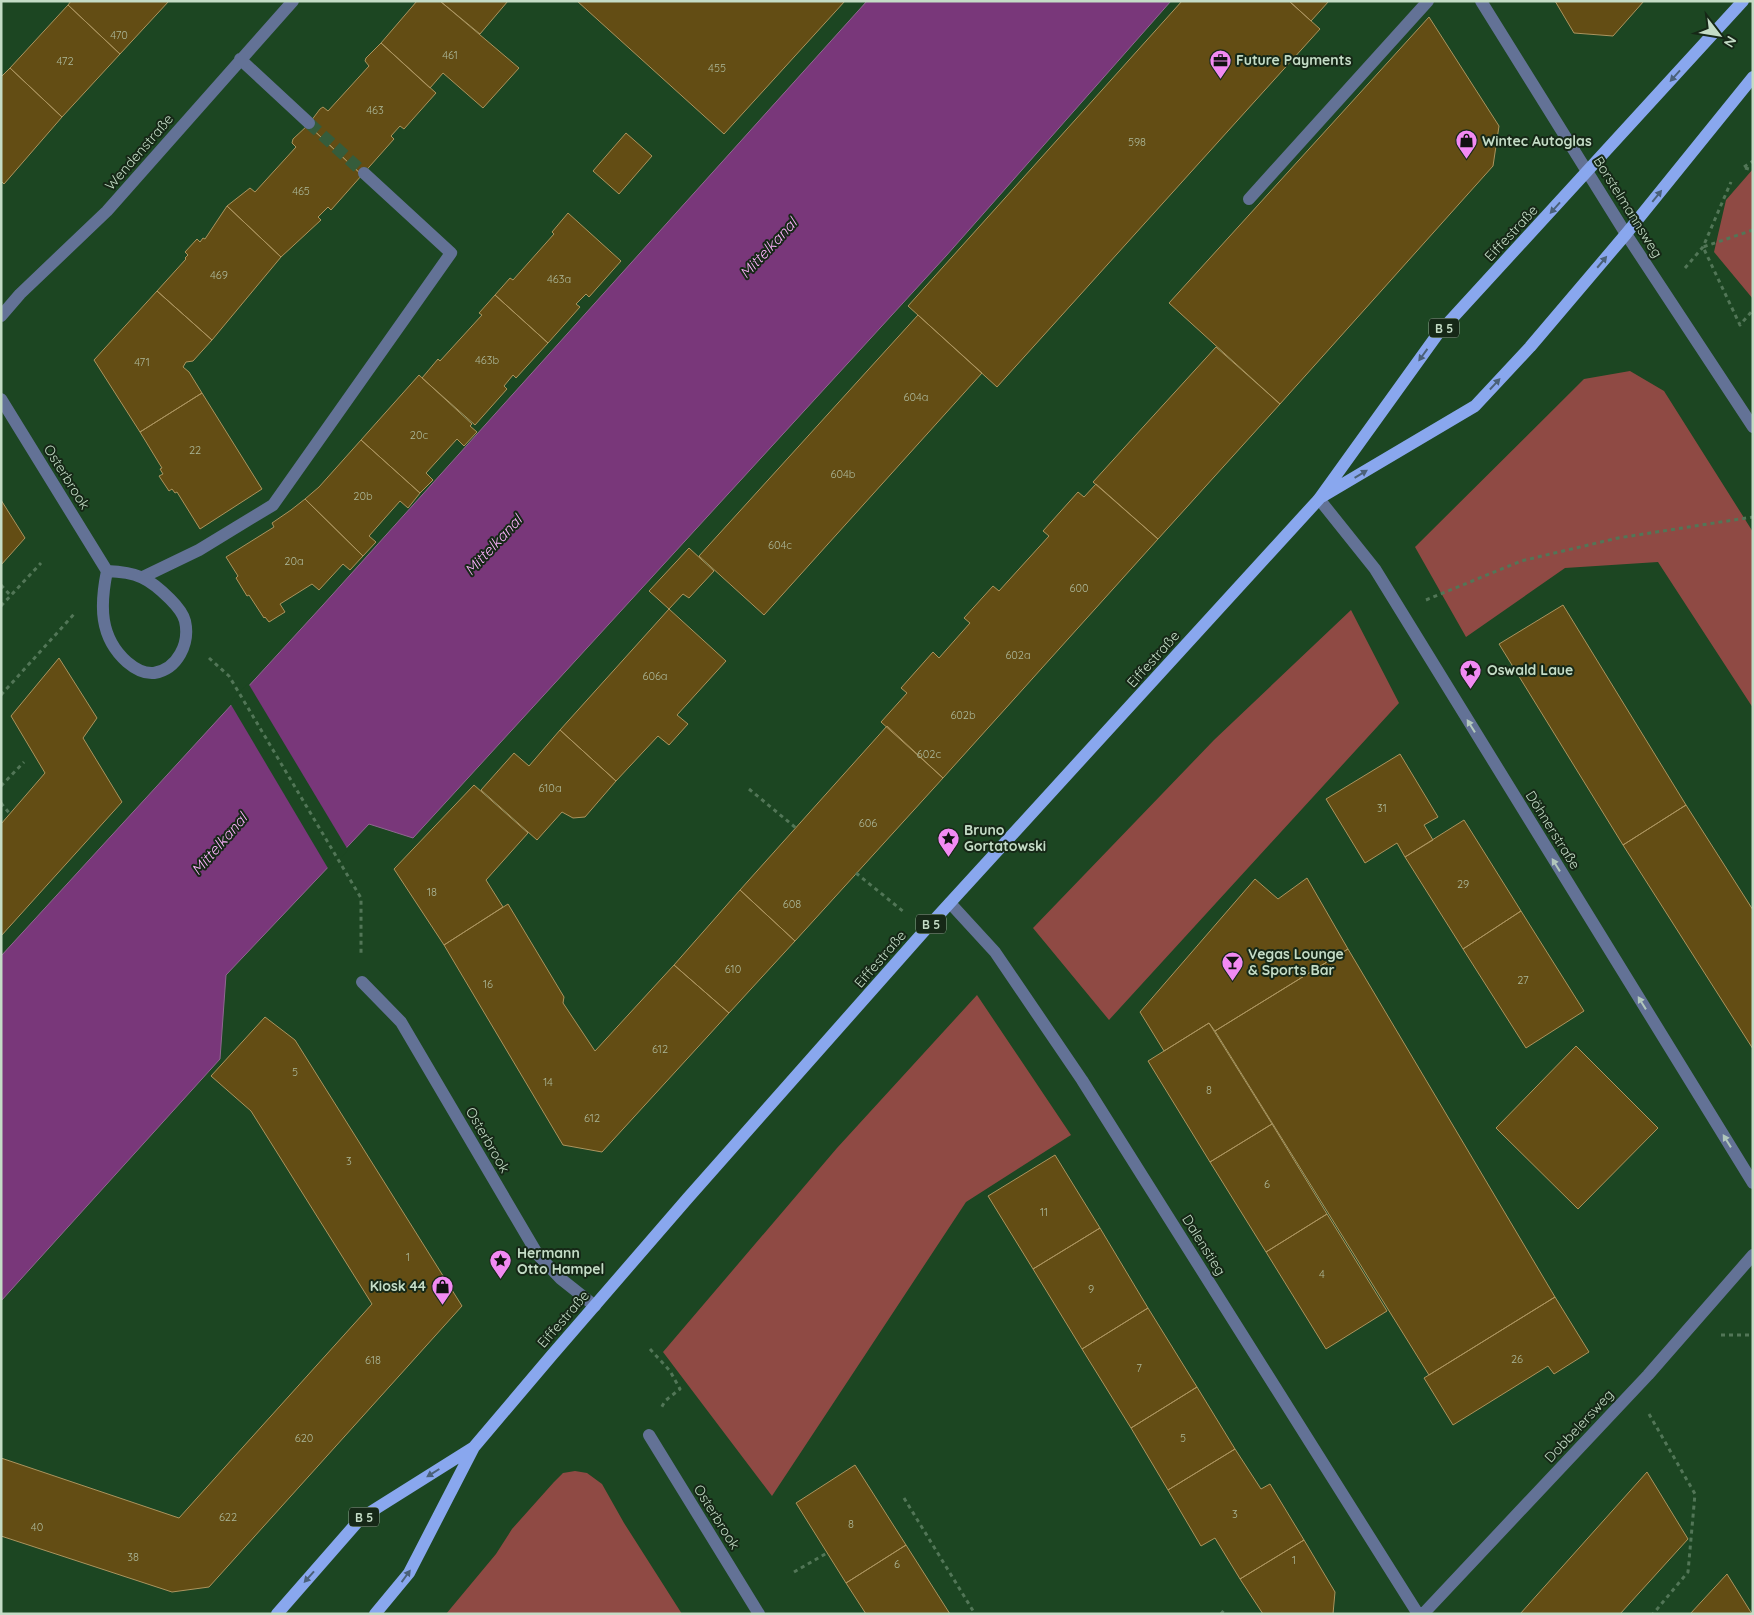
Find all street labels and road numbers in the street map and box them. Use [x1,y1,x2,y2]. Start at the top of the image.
street label: Wendenstraße [101,110,177,194]
street label: Borstelmannsweg [1590,153,1666,261]
street label: Eiffestraße [1480,201,1542,265]
road number: B 5 [1429,318,1459,338]
street label: Osterbrook [40,441,94,513]
street label: Eiffestraße [1123,627,1183,691]
street label: Döhnerstraße [1522,787,1584,873]
road number: B 5 [916,914,946,934]
street label: Eiffestraße [850,926,910,991]
street label: Osterbrook [462,1104,514,1176]
street label: Dalenstieg [1178,1211,1230,1279]
street label: Eiffestraße [533,1286,593,1351]
street label: Dobbelersweg [1541,1386,1617,1466]
street label: Osterbrook [690,1481,744,1553]
road number: B 5 [349,1508,379,1526]

